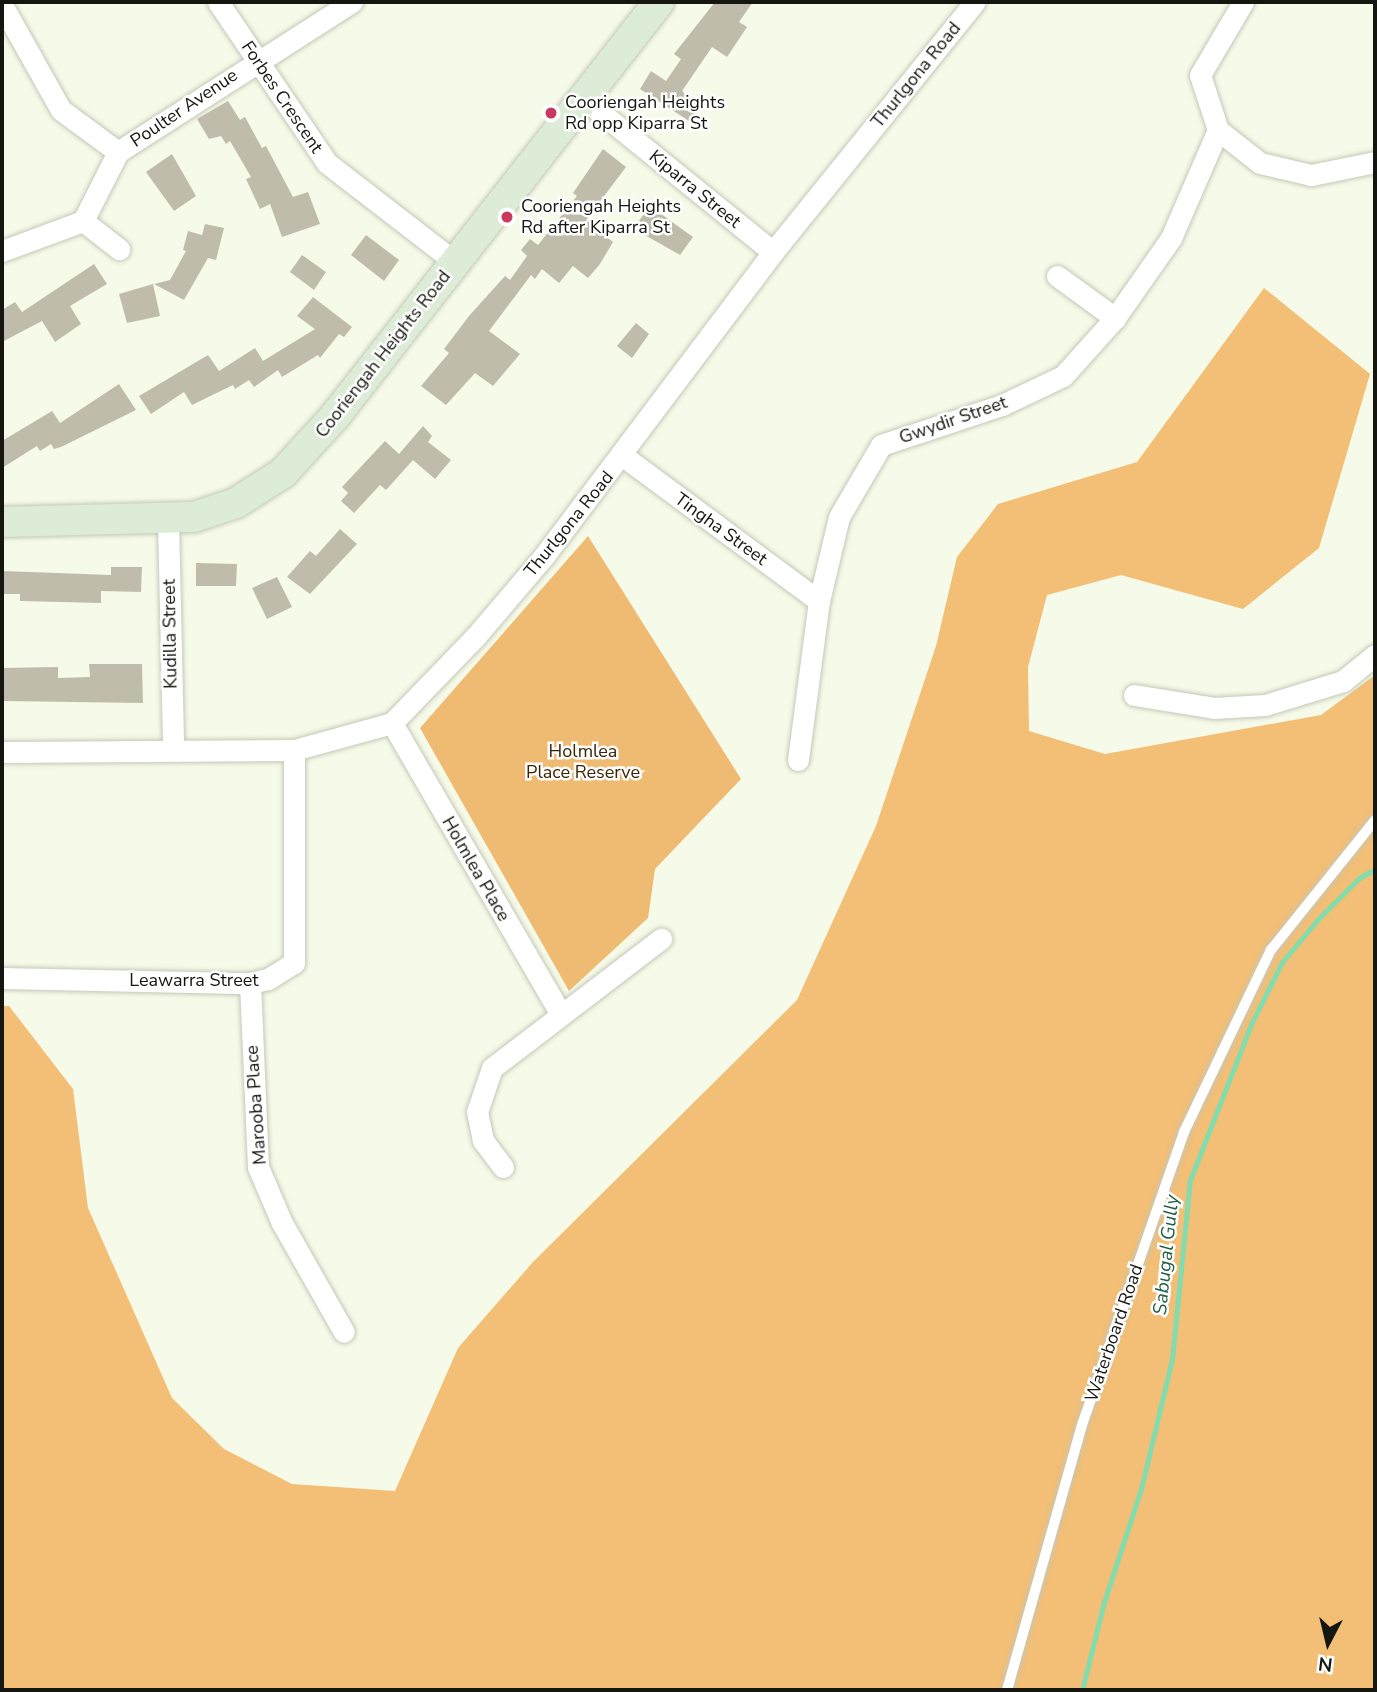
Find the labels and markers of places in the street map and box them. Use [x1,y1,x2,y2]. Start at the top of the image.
place label: Cooriengah Heights Rd opp Kiparra St [565,92,725,134]
marker: Cooriengah Heights Rd opp Kiparra St [543,105,559,121]
place label: Cooriengah Heights Rd after Kiparra St [521,196,681,238]
marker: Cooriengah Heights Rd after Kiparra St [499,209,515,225]

